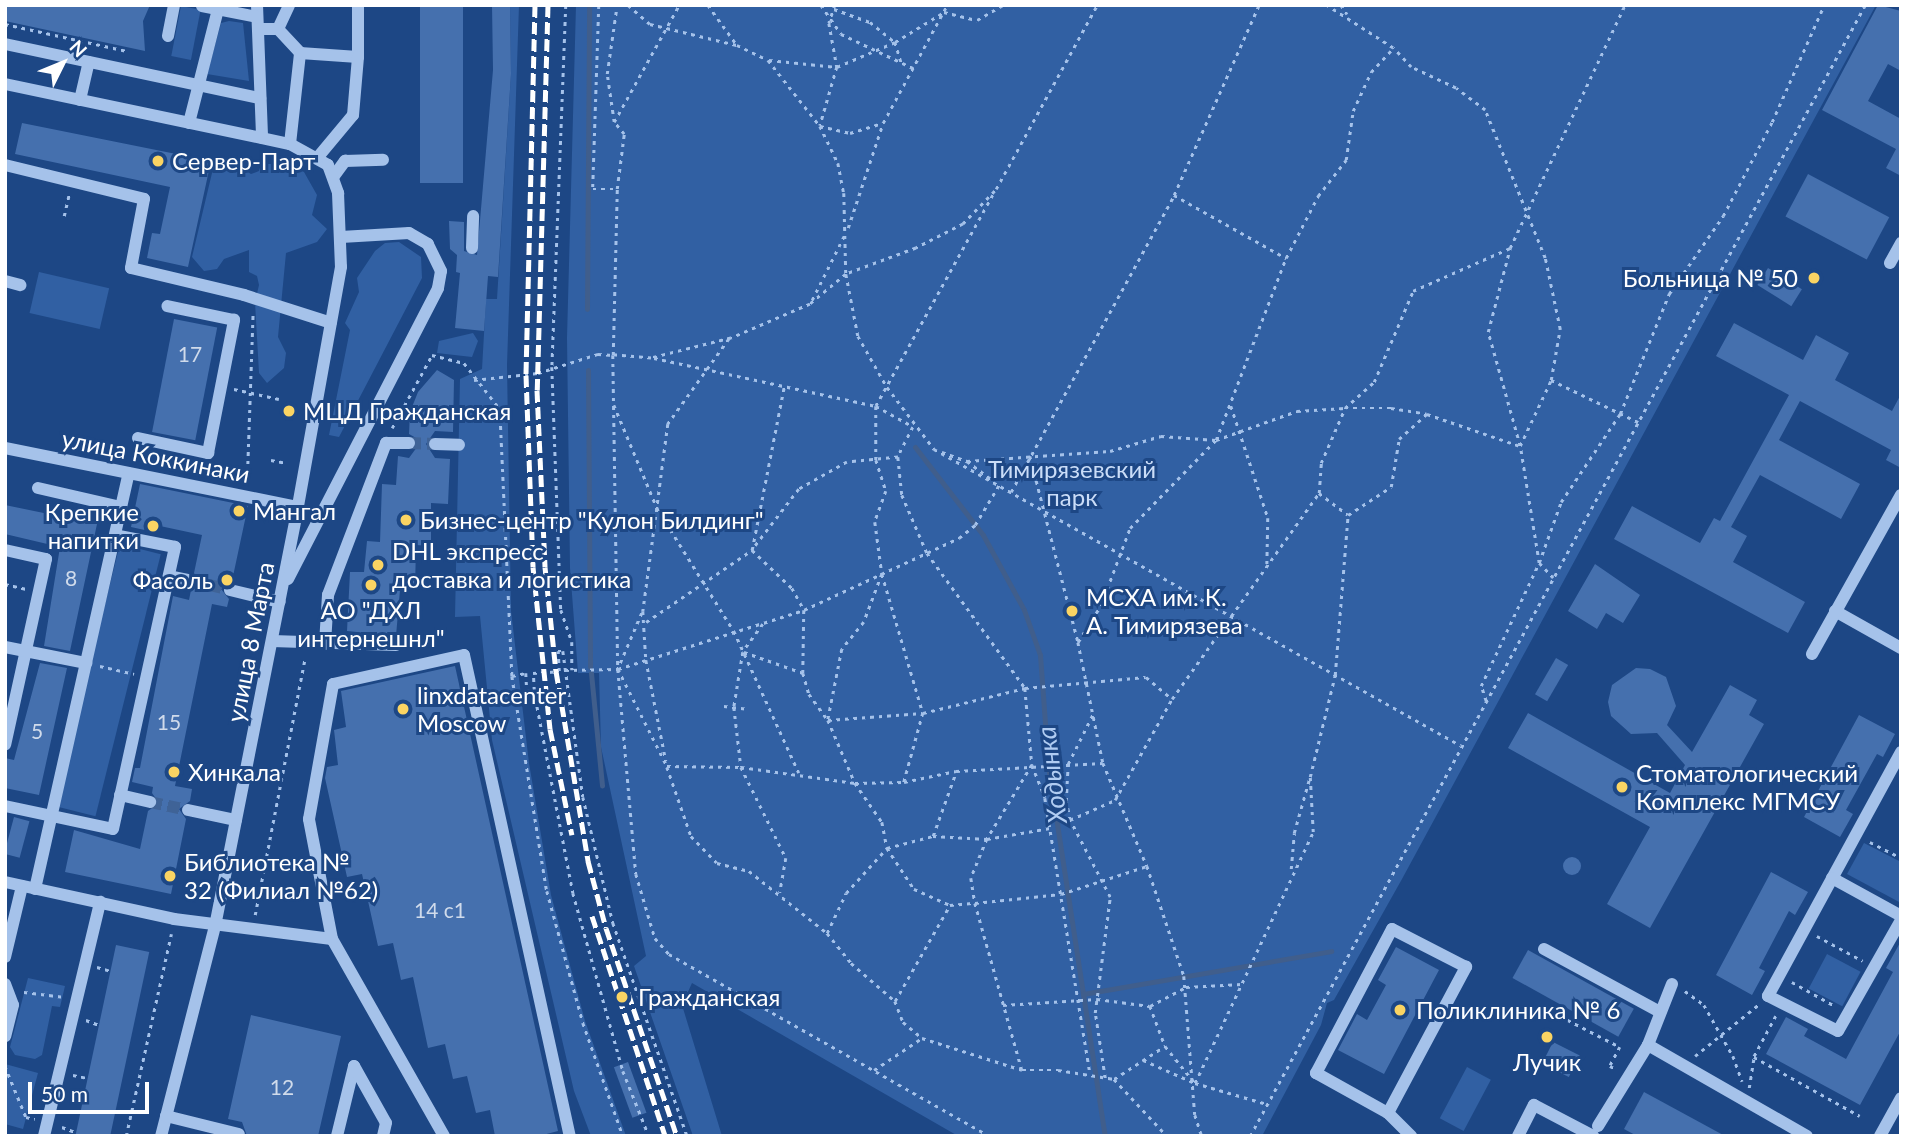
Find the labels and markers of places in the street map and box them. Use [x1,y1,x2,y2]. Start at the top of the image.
place label: Сервер-Парт [172,147,315,175]
marker: Сервер-Парт [150,153,166,169]
place label: Больница № 50 [1623,264,1798,292]
marker: Больница № 50 [1804,268,1824,288]
place label: МЦД Гражданская [303,397,511,425]
marker: МЦД Гражданская [281,403,297,419]
place label: Мангал [253,497,336,525]
place label: Крепкие напитки [45,498,139,554]
marker: Мангал [231,503,247,519]
place label: Бизнес-центр "Кулон Билдинг" [420,506,764,534]
marker: Бизнес-центр "Кулон Билдинг" [398,512,414,528]
marker: Крепкие напитки [145,518,161,534]
place label: DHL экспресс доставка и логистика [392,537,631,593]
marker: DHL экспресс доставка и логистика [370,557,386,573]
place label: Фасоль [133,566,213,594]
marker: Фасоль [219,572,235,588]
marker: АО "ДХЛ интернешнл" [363,577,379,593]
place label: МСХА им. К. А. Тимирязева [1086,583,1243,639]
place label: АО "ДХЛ интернешнл" [297,596,445,652]
marker: МСХА им. К. А. Тимирязева [1064,603,1080,619]
place label: linxdatacenter Moscow [417,681,566,737]
marker: linxdatacenter Moscow [395,701,411,717]
place label: Хинкала [188,758,281,786]
place label: Стоматологический Комплекс МГМСУ [1636,759,1858,815]
marker: Хинкала [166,764,182,780]
marker: Стоматологический Комплекс МГМСУ [1614,779,1630,795]
place label: Библиотека № 32 (Филиал №62) [184,848,378,904]
marker: Библиотека № 32 (Филиал №62) [162,868,178,884]
place label: Гражданская [638,983,780,1011]
marker: Гражданская [612,987,632,1007]
place label: Поликлиника № 6 [1416,996,1620,1024]
marker: Поликлиника № 6 [1390,1000,1410,1020]
marker: Лучик [1539,1029,1555,1045]
place label: Лучик [1513,1048,1581,1076]

